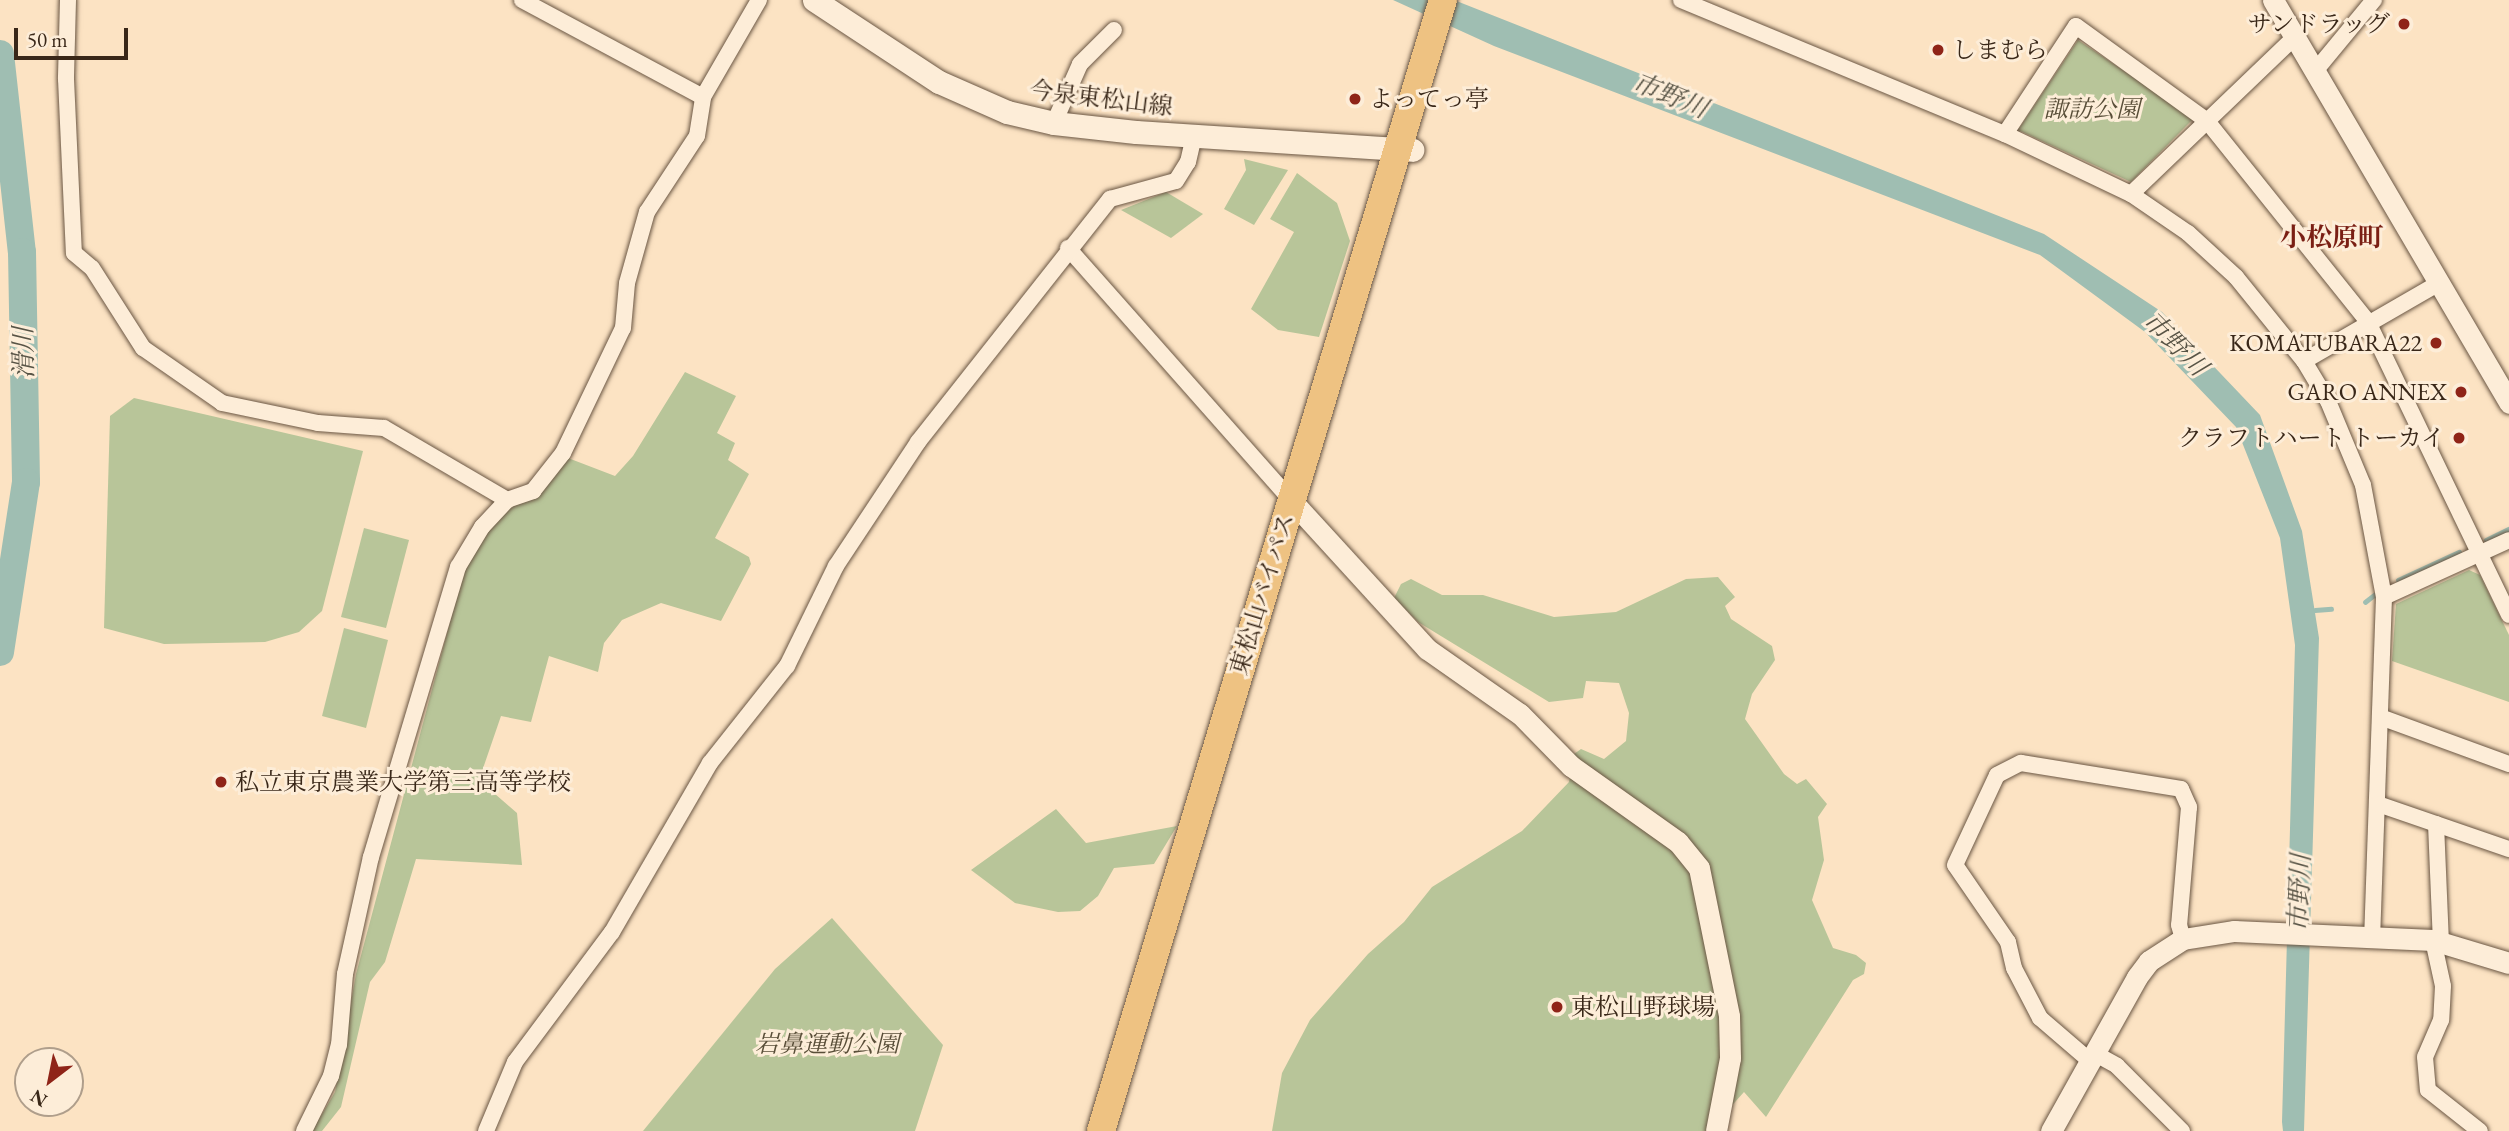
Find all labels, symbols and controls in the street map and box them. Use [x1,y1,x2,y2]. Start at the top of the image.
place label: サンドラッグ [2246,10,2390,38]
scale bar [18,14,131,58]
marker: サンドラッグ [2396,16,2412,32]
text: 50 m [27,26,68,53]
place label: しまむら [1952,36,2048,64]
marker: しまむら [1930,42,1946,58]
water label: 市野川 [1628,67,1712,125]
street label: 今泉東松山線 [1028,75,1174,121]
place label: よってっ亭 [1369,85,1489,113]
marker: よってっ亭 [1347,91,1363,107]
park label: 諏訪公園 [2044,95,2140,123]
district label: 小松原町 [2280,222,2384,254]
water label: 市野川 [2136,305,2214,383]
water label: 滑川 [8,327,40,379]
place label: KOMATUBARA22 [2229,329,2422,357]
marker: KOMATUBARA22 [2428,335,2444,351]
place label: GARO ANNEX [2288,378,2447,406]
marker: GARO ANNEX [2453,384,2469,400]
place label: クラフトハート トーカイ [2176,424,2445,452]
marker: クラフトハート トーカイ [2451,430,2467,446]
street label: 東松山バイパス [1224,509,1300,679]
place label: 私立東京農業大学第三高等学校 [235,768,571,796]
marker: 私立東京農業大学第三高等学校 [213,774,229,790]
water label: 市野川 [2283,853,2317,933]
place label: 東松山野球場 [1571,993,1715,1021]
marker: 東松山野球場 [1549,999,1565,1015]
park label: 岩鼻運動公園 [755,1030,899,1058]
north arrow [14,1047,84,1117]
text: N [26,1084,52,1113]

